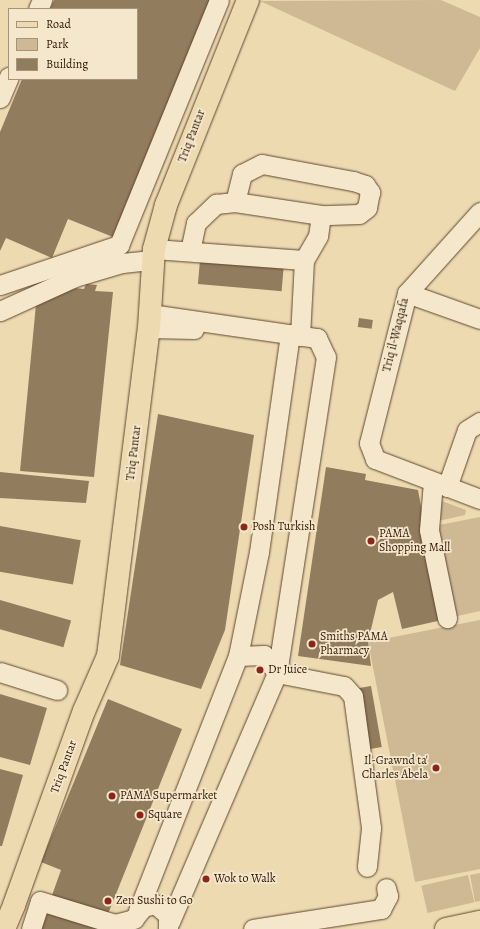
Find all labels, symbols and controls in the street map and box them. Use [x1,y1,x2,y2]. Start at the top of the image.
legend [8,8,138,80]
text: Road [46,16,71,32]
text: Park [46,36,69,52]
text: Building [46,56,88,72]
street label: Triq Pantar [175,108,209,164]
street label: Triq il-Waqqafa [380,296,412,374]
street label: Triq Pantar [123,425,145,481]
place label: Posh Turkish [252,520,316,534]
marker: Posh Turkish [239,522,249,532]
place label: PAMA Shopping Mall [379,527,450,555]
marker: PAMA Shopping Mall [366,536,376,546]
place label: Smiths PAMA Pharmacy [320,630,388,658]
marker: Smiths PAMA Pharmacy [307,639,317,649]
place label: Dr Juice [268,663,307,677]
marker: Dr Juice [255,665,265,675]
street label: Triq Pantar [48,738,80,796]
place label: Il-Grawnd ta' Charles Abela [362,754,428,782]
marker: Il-Grawnd ta' Charles Abela [431,763,441,773]
place label: PAMA Supermarket [120,789,217,803]
marker: PAMA Supermarket [107,791,117,801]
place label: Square [148,808,182,822]
marker: Square [135,810,145,820]
place label: Wok to Walk [214,872,276,886]
marker: Wok to Walk [201,874,211,884]
place label: Zen Sushi to Go [116,894,193,908]
marker: Zen Sushi to Go [103,896,113,906]

